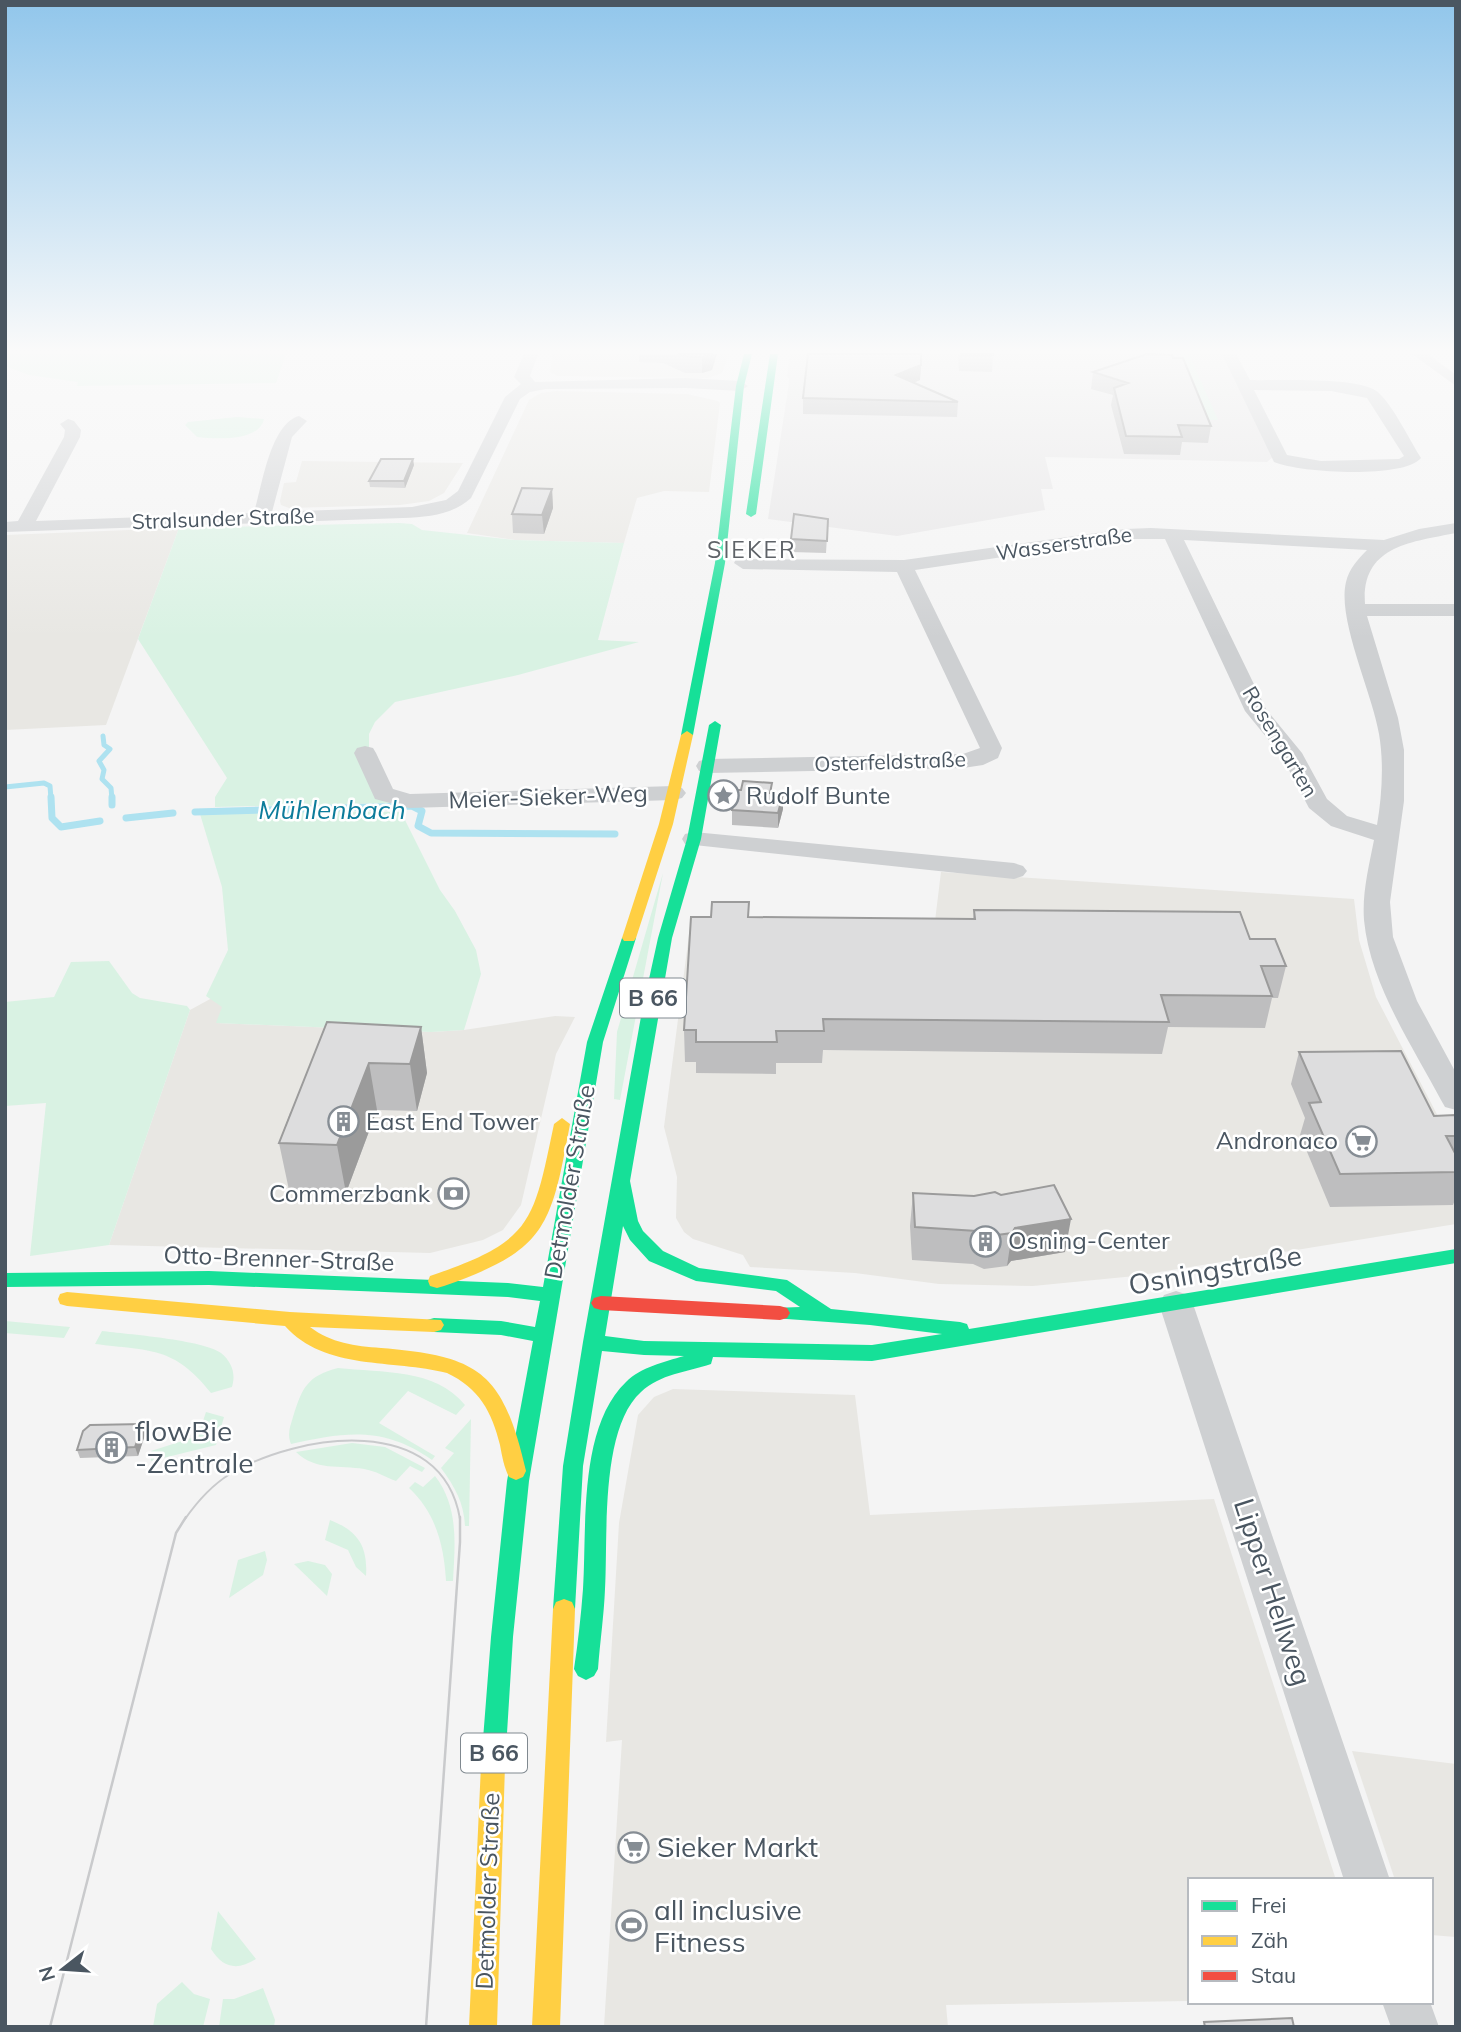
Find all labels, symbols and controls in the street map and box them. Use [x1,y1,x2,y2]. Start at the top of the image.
street label: Stralsunder Straße [131,502,315,534]
street label: Wasserstraße [994,521,1134,565]
district label: SIEKER [707,535,797,564]
street label: Rosengarten [1238,681,1324,802]
street label: Osterfeldstraße [814,745,966,777]
street label: Meier-Sieker-Weg [448,778,648,814]
place icon: Rudolf Bunte [706,779,740,813]
place label: Rudolf Bunte [746,780,890,810]
water label: Mühlenbach [258,793,406,826]
road number: B 66 [620,979,686,1018]
street label: Detmolder Straße [537,1082,601,1281]
building icon: East End Tower [326,1105,360,1139]
place label: East End Tower [366,1106,539,1136]
supermarket icon: Andronaco [1344,1124,1378,1158]
place label: Andronaco [1216,1125,1338,1155]
bank icon: Commerzbank [436,1177,470,1211]
place label: Commerzbank [269,1178,431,1208]
building icon: Osning-Center [968,1224,1002,1258]
place label: Osning-Center [1008,1225,1170,1255]
street label: Osningstraße [1126,1237,1304,1302]
street label: Otto-Brenner-Straße [163,1239,395,1277]
place label: flowBie -Zentrale [135,1413,253,1480]
building icon: flowBie -Zentrale [95,1430,129,1464]
street label: Lipper Hellweg [1227,1494,1320,1690]
road number: B 66 [461,1734,527,1772]
street label: Detmolder Straße [469,1792,505,1990]
place label: Sieker Markt [657,1829,818,1864]
supermarket icon: Sieker Markt [617,1830,651,1864]
legend [1188,1878,1433,2004]
place label: all inclusive Fitness [654,1892,802,1959]
text: Frei [1251,1892,1287,1918]
sports icon: all inclusive Fitness [614,1909,648,1943]
text: Zäh [1251,1927,1288,1953]
north arrow [28,1934,98,2004]
text: Stau [1251,1962,1296,1988]
text: N [33,1964,60,1984]

